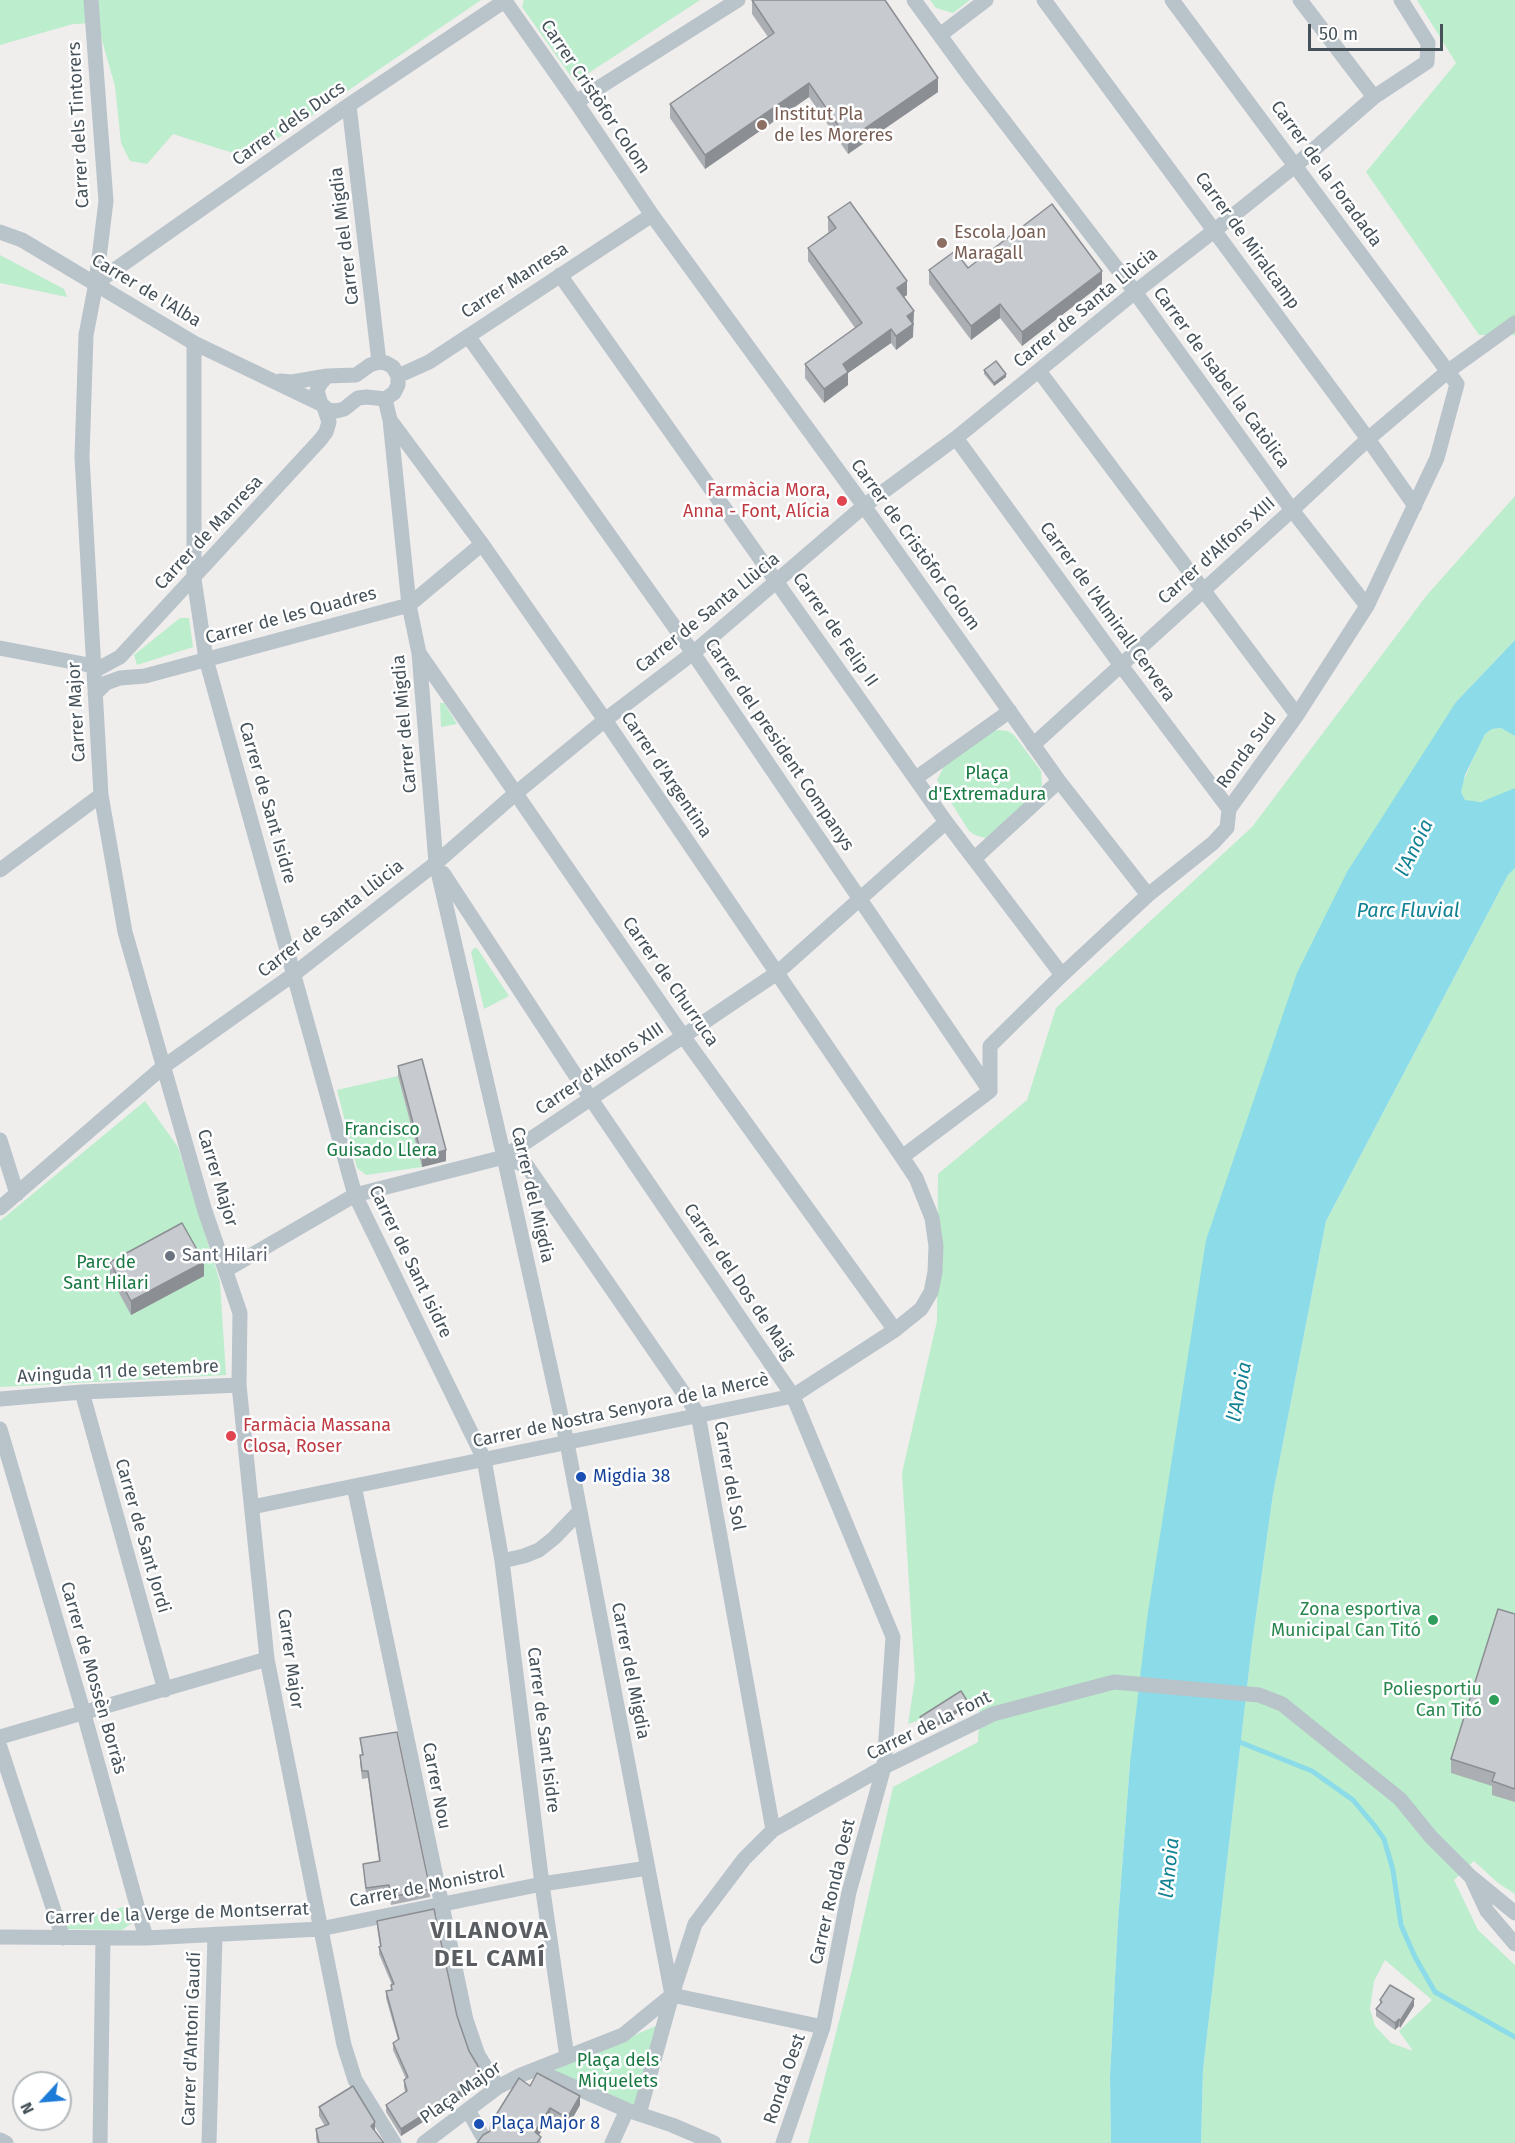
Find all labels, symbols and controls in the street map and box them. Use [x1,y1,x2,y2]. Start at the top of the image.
scale bar [1311,12,1446,50]
street label: Carrer Cristòfor Colom [535,16,655,178]
text: 50 m [1319,23,1358,45]
street label: Carrer dels Tintorers [64,41,94,209]
street label: Carrer dels Ducs [228,77,350,171]
street label: Carrer de la Foradada [1266,97,1386,251]
place label: Institut Pla de les Moreres [774,104,893,146]
marker: Institut Pla de les Moreres [755,118,769,132]
street label: Carrer del Migdia [326,166,364,306]
street label: Carrer de Miralcamp [1190,168,1304,314]
place label: Escola Joan Maragall [954,222,1047,264]
marker: Escola Joan Maragall [935,236,949,250]
street label: Carrer Manresa [457,238,573,324]
street label: Carrer de Santa Llùcia [1010,243,1162,373]
street label: Carrer de l'Alba [87,250,205,332]
street label: Carrer de Isabel la Catòlica [1148,283,1294,473]
street label: Carrer de Cristòfor Colom [846,455,984,635]
street label: Carrer de Manresa [150,471,268,595]
place label: Farmàcia Mora, Anna - Font, Alícia [683,480,830,522]
street label: Carrer d'Alfons XIII [1154,493,1280,609]
marker: Farmàcia Mora, Anna - Font, Alícia [835,494,849,508]
street label: Carrer de l'Almirall Cervera [1035,518,1179,706]
street label: Carrer de Santa Llùcia [632,548,784,678]
street label: Carrer de Felip II [788,569,882,691]
street label: Carrer de les Quadres [203,583,379,649]
street label: Carrer del president Companys [700,635,858,855]
street label: Carrer del Migdia [388,654,422,794]
street label: Carrer Major [64,661,90,763]
street label: Carrer d'Argentina [616,708,716,842]
street label: Ronda Sud [1212,709,1282,793]
street label: Carrer de Sant Isidre [234,720,300,886]
park label: Plaça d'Extremadura [928,763,1046,806]
water label: l'Anoia [1391,816,1439,880]
street label: Carrer de Santa Llùcia [254,855,408,983]
water label: Parc Fluvial [1356,899,1460,923]
street label: Carrer de Churruca [617,913,723,1051]
street label: Carrer d'Alfons XIII [532,1018,668,1120]
park label: Francisco Guisado Llera [327,1119,437,1162]
street label: Carrer del Migdia [506,1125,558,1265]
street label: Carrer Major [192,1127,242,1229]
street label: Carrer de Sant Isidre [364,1182,456,1342]
street label: Carrer del Dos de Maig [679,1200,799,1364]
place label: Sant Hilari [182,1245,268,1267]
marker: Sant Hilari [163,1249,177,1263]
park label: Parc de Sant Hilari [63,1252,149,1294]
street label: Avinguda 11 de setembre [17,1356,219,1388]
water label: l'Anoia [1222,1360,1258,1424]
street label: Carrer de Nostra Senyora de la Mercè [471,1369,771,1453]
place label: Farmàcia Massana Closa, Roser [243,1415,391,1458]
street label: Carrer del Sol [709,1420,749,1532]
marker: Farmàcia Massana Closa, Roser [224,1429,238,1443]
street label: Carrer de Sant Jordi [110,1456,174,1616]
place label: Migdia 38 [593,1466,670,1488]
marker: Migdia 38 [574,1470,588,1484]
street label: Carrer de Mossèn Borràs [55,1579,131,1777]
place label: Zona esportiva Municipal Can Titó [1271,1599,1421,1642]
street label: Carrer del Migdia [606,1601,654,1741]
street label: Carrer Major [272,1608,308,1710]
marker: Zona esportiva Municipal Can Titó [1426,1613,1440,1627]
street label: Carrer de Sant Isidre [522,1646,564,1814]
place label: Poliesportiu Can Titó [1383,1679,1482,1722]
street label: Carrer de la Font [863,1687,995,1765]
marker: Poliesportiu Can Titó [1487,1693,1501,1707]
street label: Carrer Nou [417,1741,455,1831]
street label: Carrer Ronda Oest [806,1817,860,1967]
water label: l'Anoia [1155,1837,1185,1899]
street label: Carrer de Monistrol [348,1861,506,1913]
street label: Carrer de la Verge de Montserrat [45,1899,309,1929]
district label: VILANOVA DEL CAMÍ [431,1917,549,1973]
street label: Carrer d'Antoni Gaudí [178,1951,206,2127]
street label: Ronda Oest [759,2031,811,2127]
park label: Plaça dels Miquelets [577,2050,659,2092]
street label: Plaça Major [416,2057,506,2129]
north arrow [12,2071,72,2131]
text: N [16,2099,38,2117]
place label: Plaça Major 8 [491,2113,600,2135]
marker: Plaça Major 8 [472,2117,486,2131]

